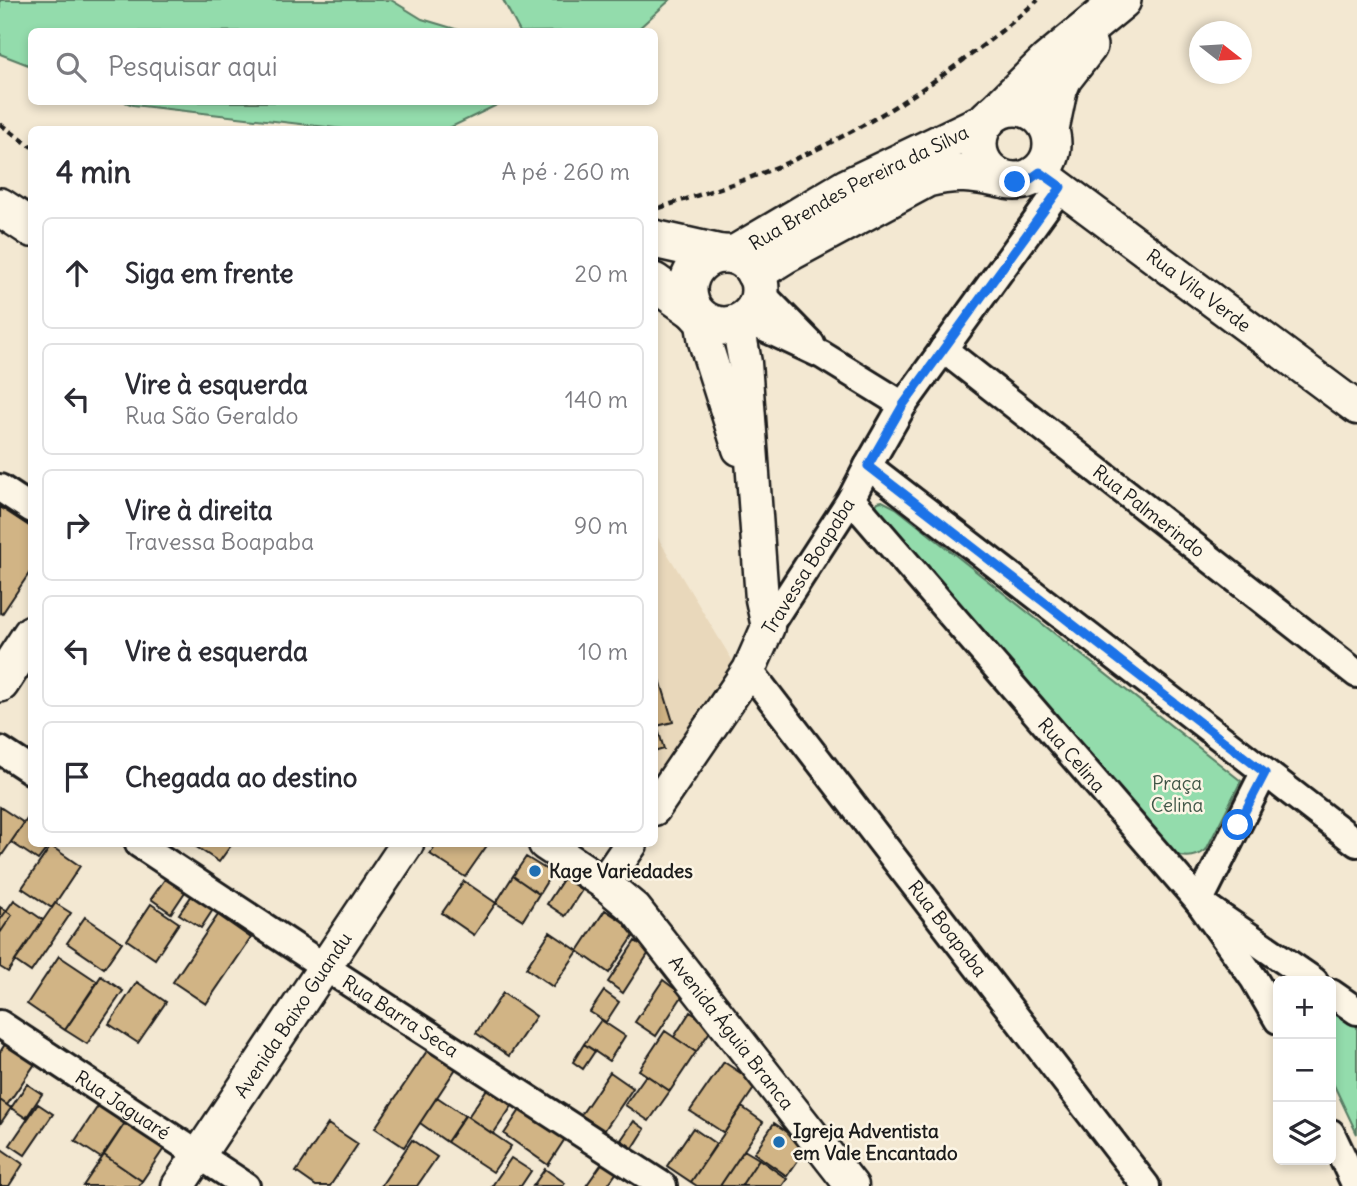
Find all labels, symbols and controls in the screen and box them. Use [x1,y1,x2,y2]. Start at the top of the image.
north arrow [1189,21,1252,84]
search box [28,28,658,105]
icon: search [52,48,90,86]
text: Pesquisar aqui [108,50,277,83]
street label: Rua Brendes Pereira da Silva [745,120,972,255]
text: 4 min [56,153,131,191]
text: A pé · 260 m [502,157,630,186]
route end [999,166,1030,197]
street label: Rua Vila Verde [1142,243,1256,337]
icon: ahead [58,254,96,292]
text: Siga em frente [125,257,293,290]
text: 20 m [575,259,628,288]
text: Vire à esquerda [125,368,308,401]
icon: left [58,380,96,418]
text: 140 m [565,385,628,414]
text: Rua São Geraldo [125,401,299,430]
street label: Rua Palmerindo [1088,459,1210,562]
street label: Travessa Boapaba [756,493,860,639]
text: Vire à direita [125,494,273,527]
icon: right [58,506,96,544]
text: 90 m [574,511,628,540]
text: Travessa Boapaba [125,527,314,556]
icon: left [58,632,96,670]
text: Vire à esquerda [125,635,308,668]
text: 10 m [578,637,628,666]
street label: Rua Celina [1033,713,1111,797]
icon: arrive [58,758,96,796]
text: Chegada ao destino [125,761,357,794]
park label: Praça Celina [1151,771,1203,817]
route start [1222,809,1253,840]
place label: Kage Variedades [549,859,693,883]
marker: Kage Variedades [527,863,543,879]
street label: Rua Boapaba [903,875,993,982]
street label: Avenida Baixo Guandu [229,927,357,1102]
street label: Avenida Águia Branca [664,951,800,1114]
street label: Rua Barra Seca [338,970,463,1062]
map controls [1273,976,1336,1165]
button: + [1273,976,1336,1039]
button: − [1273,1039,1336,1102]
street label: Rua Jaguaré [71,1065,175,1145]
button: layers [1273,1102,1336,1165]
place label: Igreja Adventista em Vale Encantado [793,1119,958,1165]
marker: Igreja Adventista em Vale Encantado [771,1134,787,1150]

